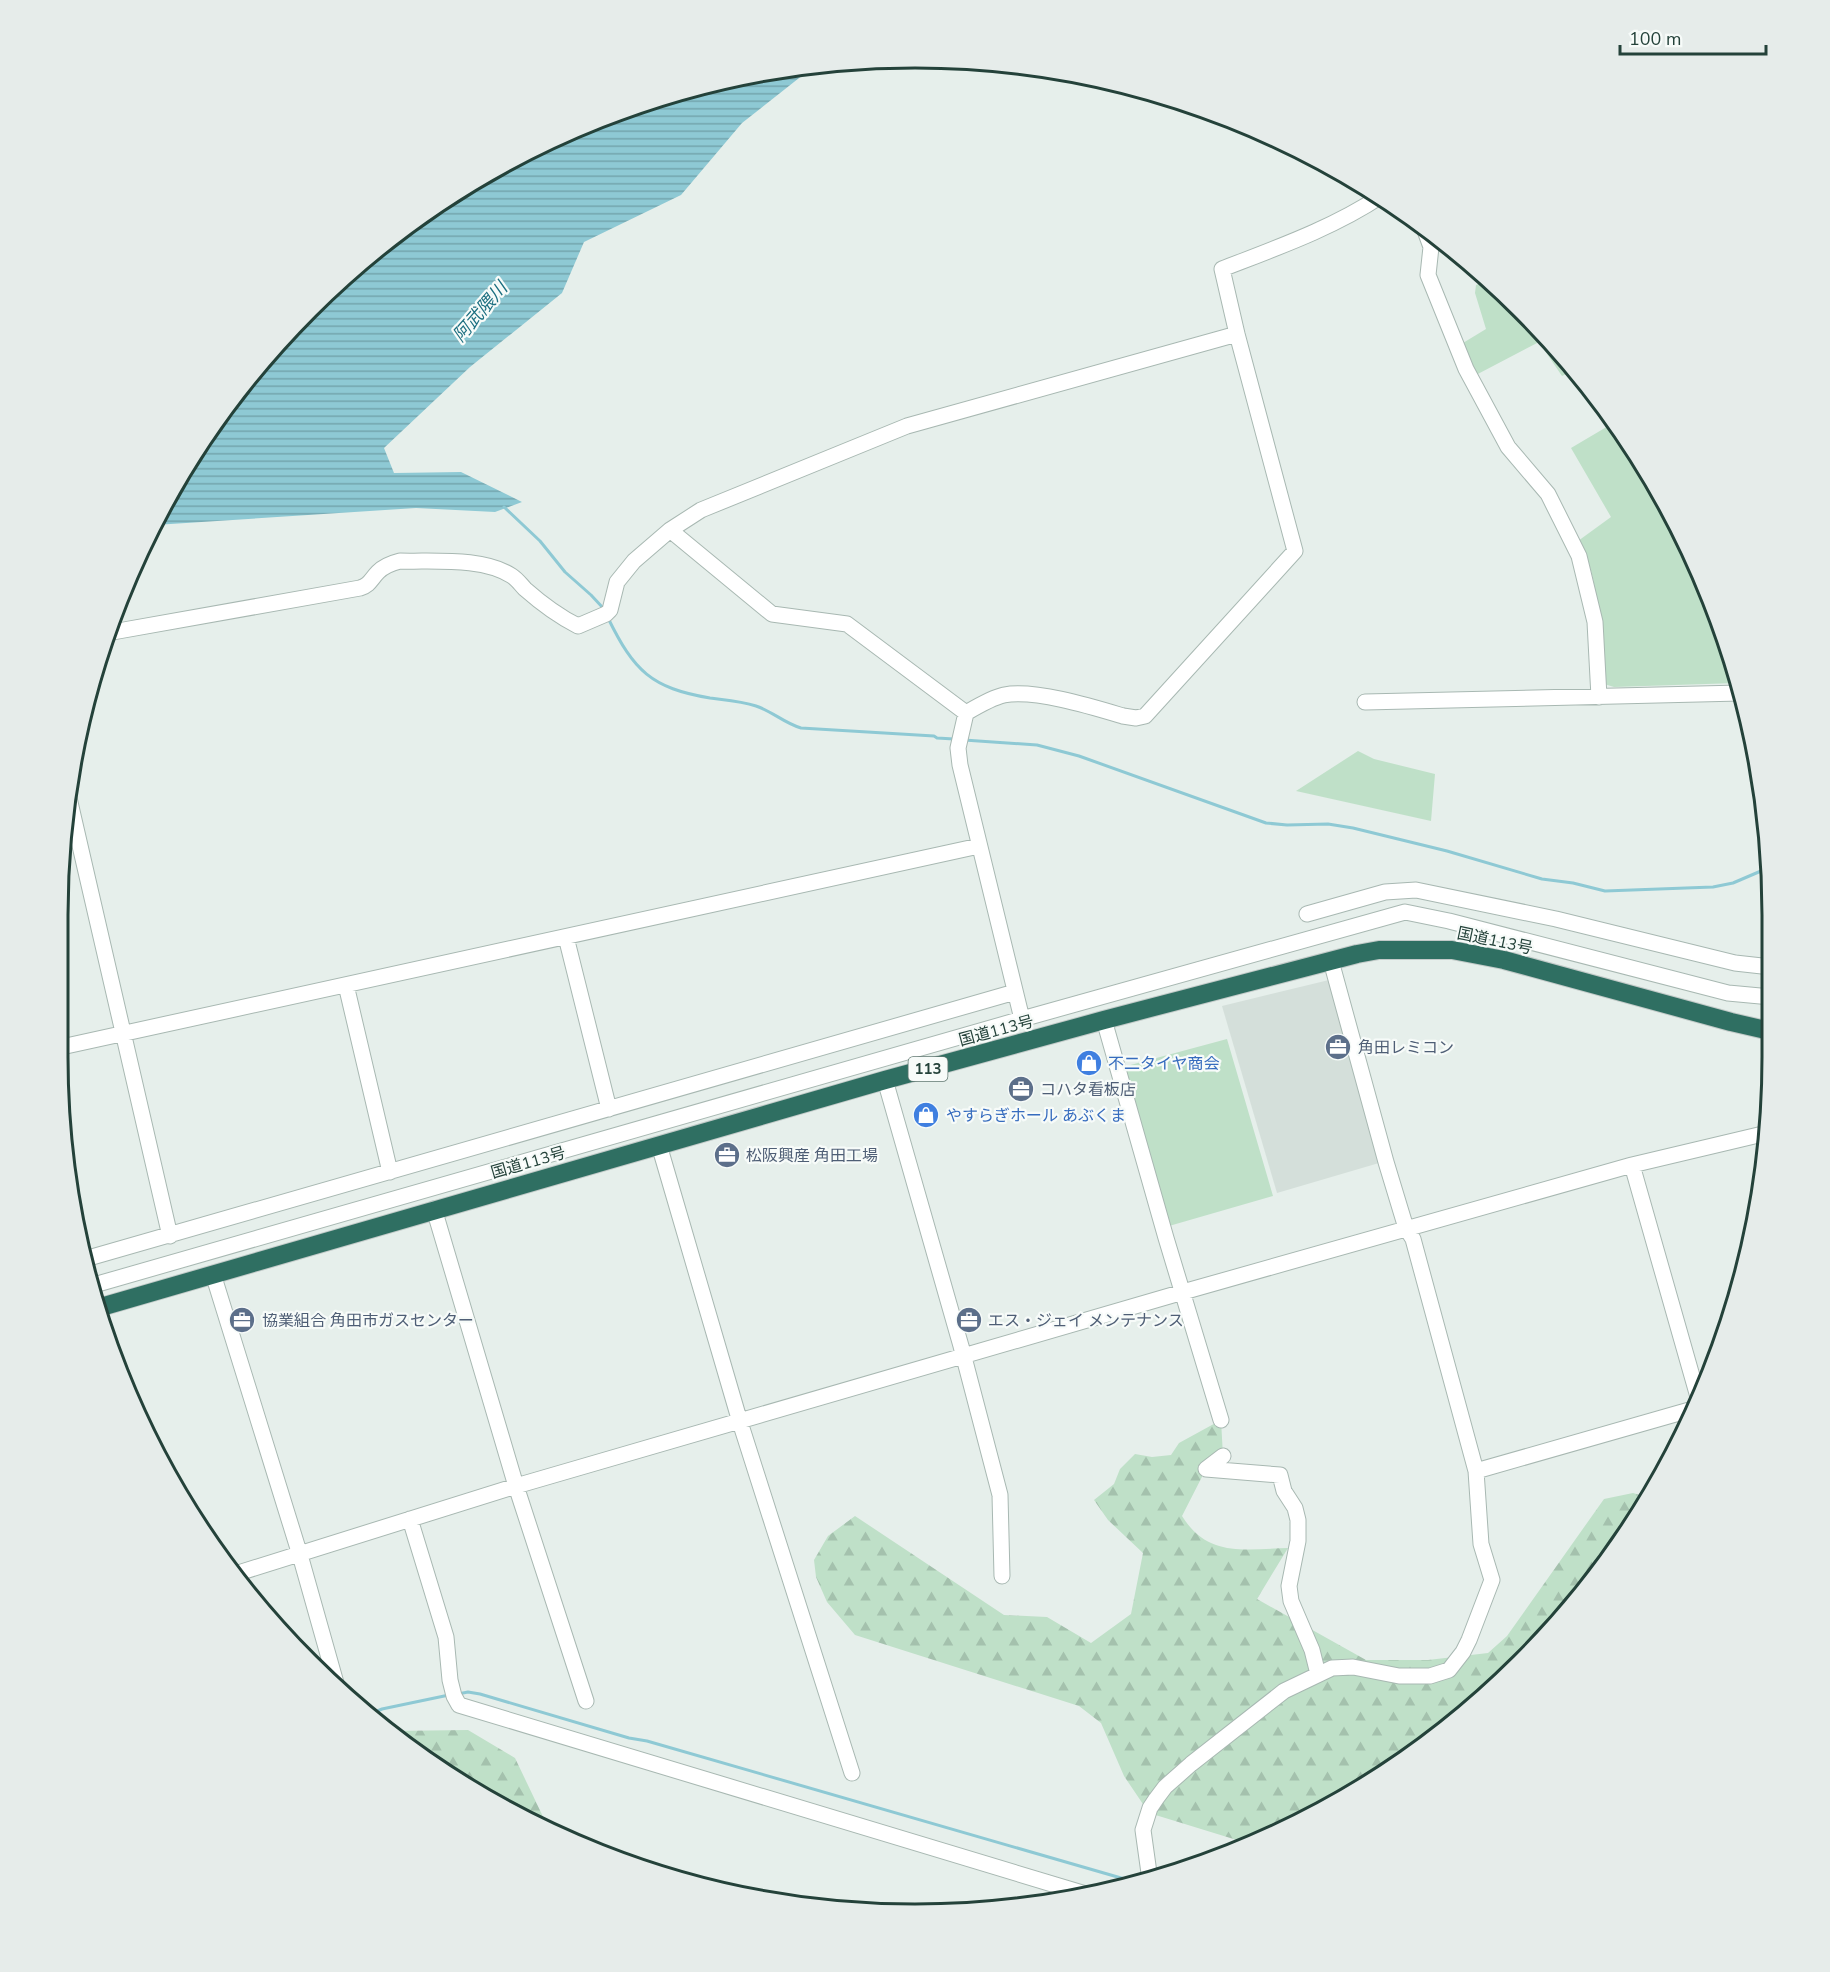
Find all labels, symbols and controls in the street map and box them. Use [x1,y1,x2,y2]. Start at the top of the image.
scale bar [1620,18,1766,56]
text: 100 m [1629,27,1681,51]
water label: 阿武隈川 [447,275,514,347]
street label: 国道113号 [1455,922,1535,960]
street label: 国道113号 [956,1010,1036,1052]
office icon: 角田レミコン [1323,1032,1353,1062]
place label: 角田レミコン [1358,1037,1454,1059]
shop icon: 不二タイヤ商会 [1074,1048,1104,1078]
place label: 不二タイヤ商会 [1108,1053,1220,1075]
road number: 113 [908,1057,948,1081]
office icon: コハタ看板店 [1006,1074,1036,1104]
place label: コハタ看板店 [1040,1079,1136,1101]
shop icon: やすらぎホール あぶくま [911,1100,941,1130]
place label: やすらぎホール あぶくま [946,1105,1126,1127]
office icon: 松阪興産 角田工場 [712,1140,742,1170]
street label: 国道113号 [488,1142,568,1184]
place label: 松阪興産 角田工場 [746,1145,878,1167]
office icon: 協業組合 角田市ガスセンター [227,1305,257,1335]
office icon: エス・ジェイ メンテナンス [954,1305,984,1335]
place label: 協業組合 角田市ガスセンター [262,1310,474,1332]
place label: エス・ジェイ メンテナンス [988,1310,1184,1332]

